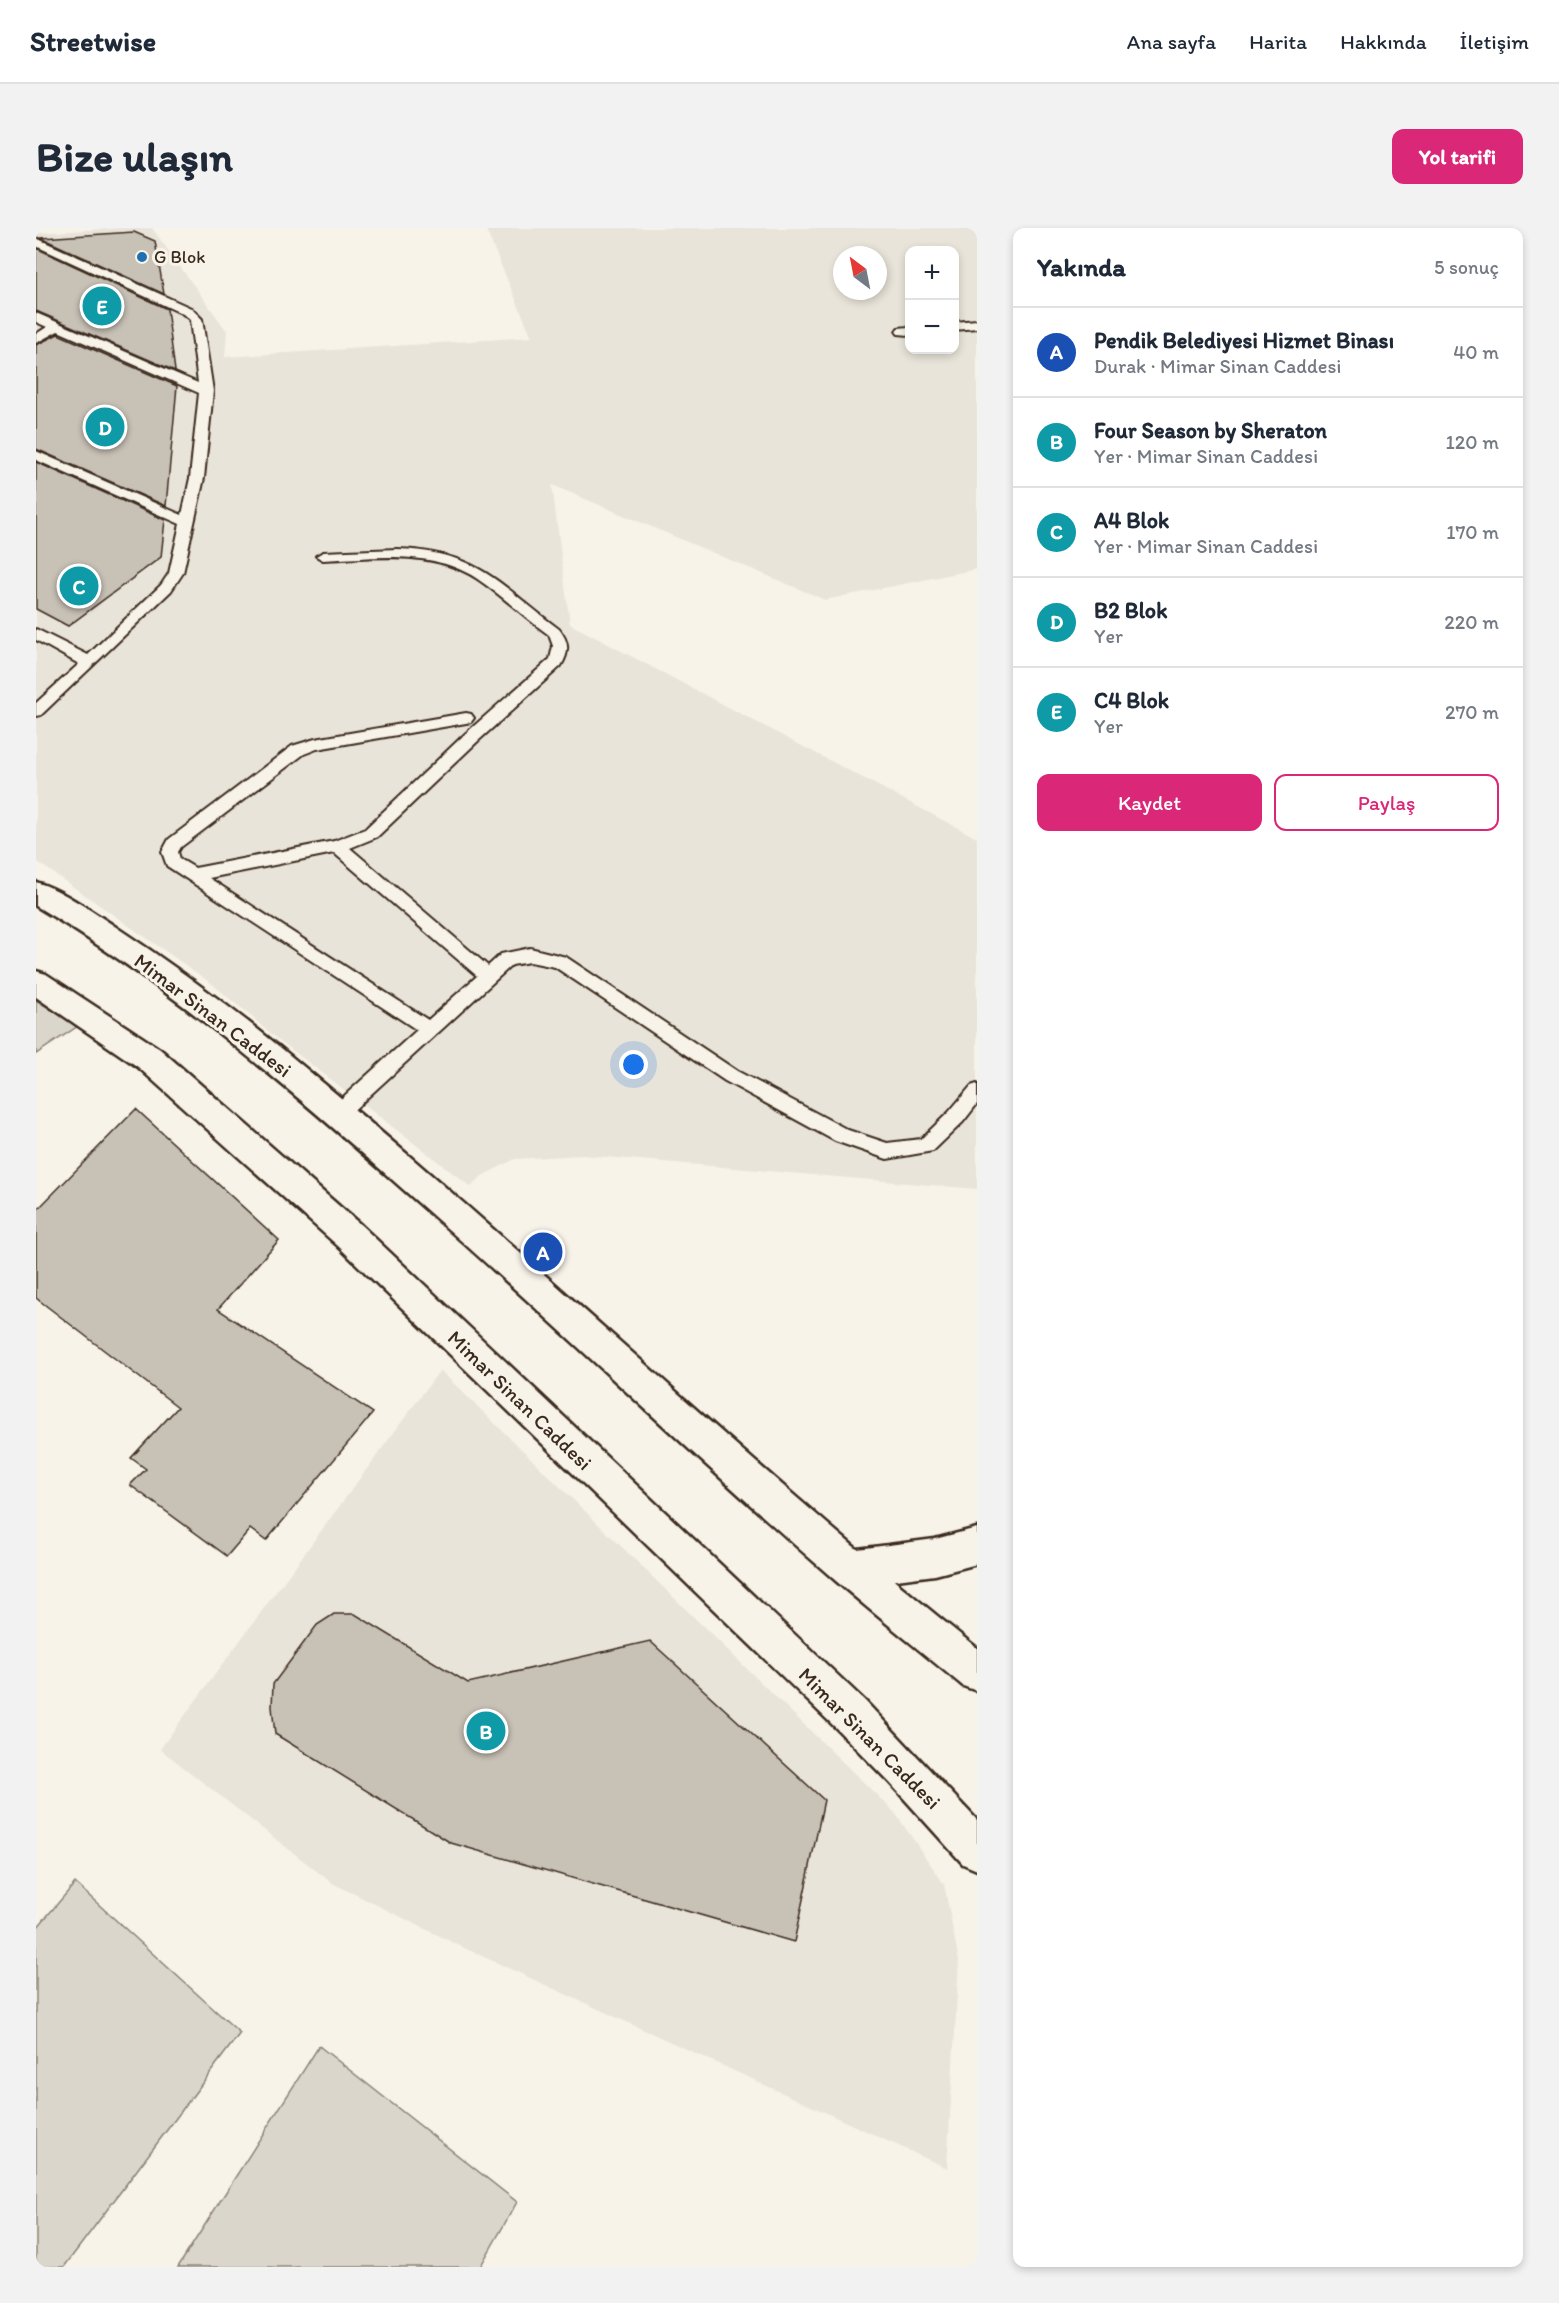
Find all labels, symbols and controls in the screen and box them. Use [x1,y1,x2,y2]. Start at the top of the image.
text: Streetwise [30,24,156,58]
text: Ana sayfa [1127,29,1216,54]
text: Harita [1249,29,1307,54]
text: Hakkında [1340,29,1427,54]
text: İletişim [1460,29,1529,54]
button: Yol tarifi [1392,129,1523,184]
text: Bize ulaşın [36,131,233,182]
place label: G Blok [154,246,205,268]
north arrow [833,246,887,300]
map controls [905,246,959,354]
button: + [905,246,959,300]
marker: G Blok [135,250,149,264]
text: Yakında [1037,251,1126,283]
text: 5 sonuç [1434,255,1499,279]
pin: E [82,284,122,328]
button: − [905,300,959,354]
text: Pendik Belediyesi Hizmet Binası [1094,327,1394,354]
text: A [1050,340,1063,364]
text: 40 m [1453,340,1499,364]
text: Durak · Mimar Sinan Caddesi [1094,354,1341,378]
pin: D [86,404,124,450]
text: Four Season by Sheraton [1094,417,1327,444]
text: B [1050,430,1063,454]
text: 120 m [1446,430,1499,454]
text: Yer · Mimar Sinan Caddesi [1094,444,1318,468]
text: A4 Blok [1094,507,1169,534]
text: C [1050,520,1063,544]
text: 170 m [1446,520,1499,544]
text: Yer · Mimar Sinan Caddesi [1094,534,1318,558]
pin: C [60,564,99,608]
text: B2 Blok [1094,597,1167,624]
text: D [1050,610,1063,634]
text: 220 m [1444,610,1499,634]
text: Yer [1094,624,1123,648]
text: C4 Blok [1094,687,1169,714]
text: E [1051,700,1062,724]
text: 270 m [1445,700,1499,724]
text: Yer [1094,714,1123,738]
button: Kaydet [1037,774,1262,831]
button: Paylaş [1274,774,1499,831]
street label: Mimar Sinan Caddesi [129,948,297,1082]
your location [619,1050,648,1079]
pin: A [524,1230,562,1274]
street label: Mimar Sinan Caddesi [443,1325,597,1475]
street label: Mimar Sinan Caddesi [794,1662,946,1814]
pin: B [466,1708,506,1754]

